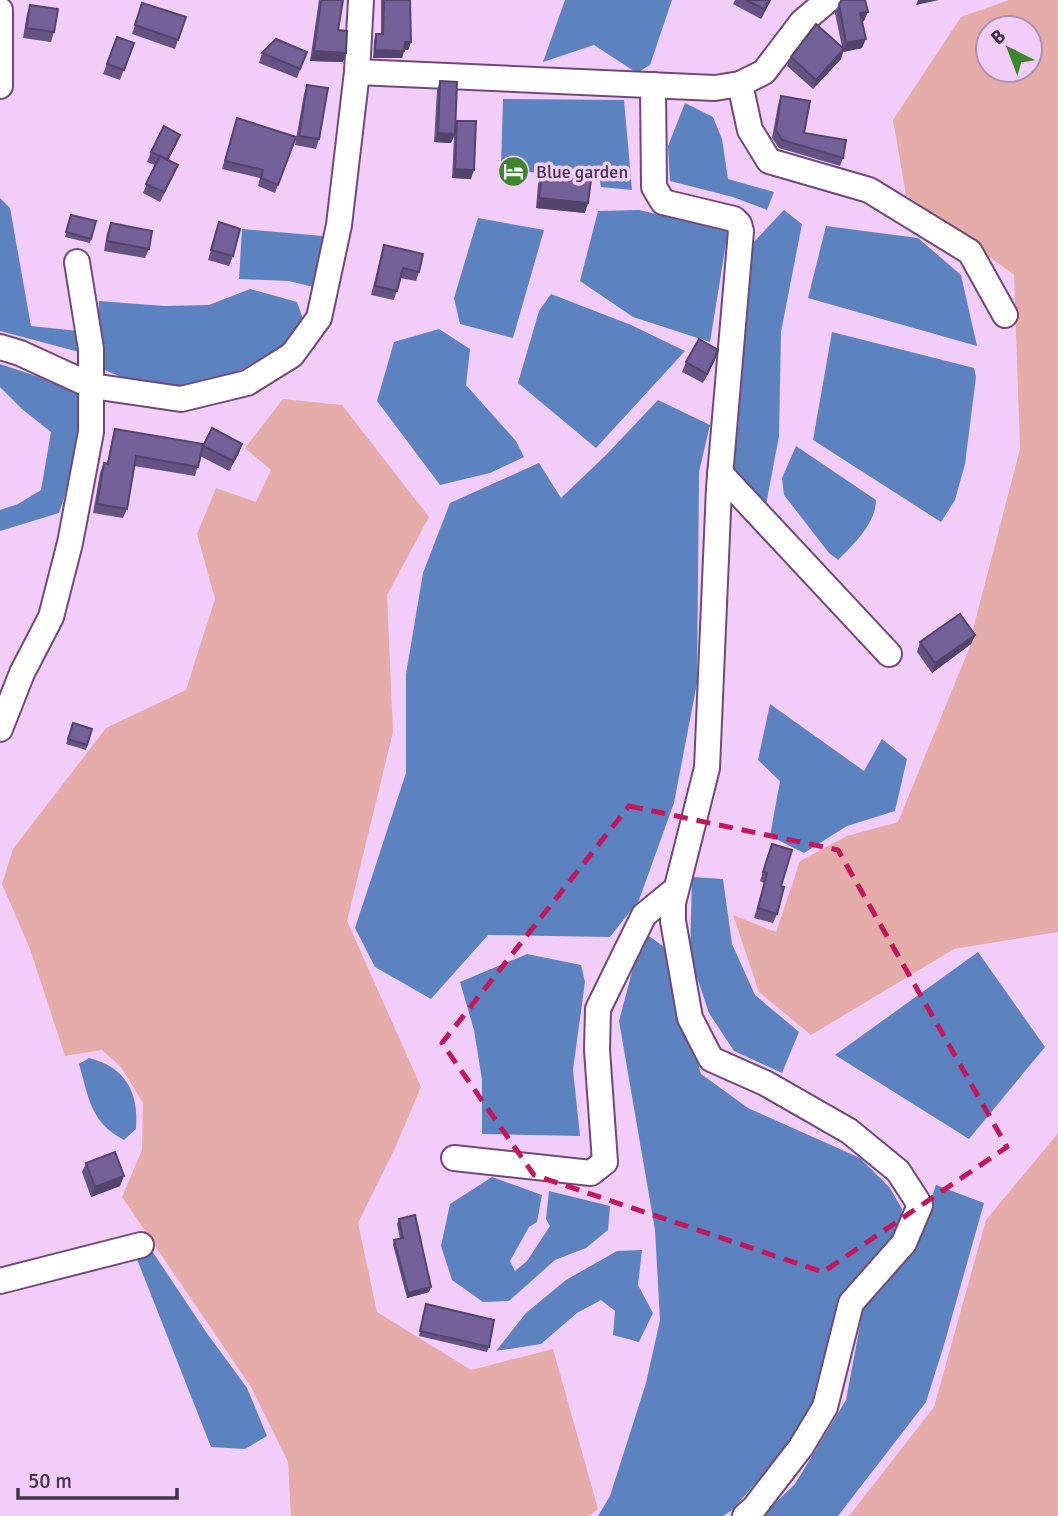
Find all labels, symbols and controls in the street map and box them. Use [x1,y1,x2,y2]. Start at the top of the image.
north arrow [974,14,1044,84]
text: B [986,24,1011,50]
hotel icon: Blue garden [496,155,530,189]
place label: Blue garden [536,161,628,183]
scale bar [18,1456,177,1500]
text: 50 m [28,1468,72,1494]

